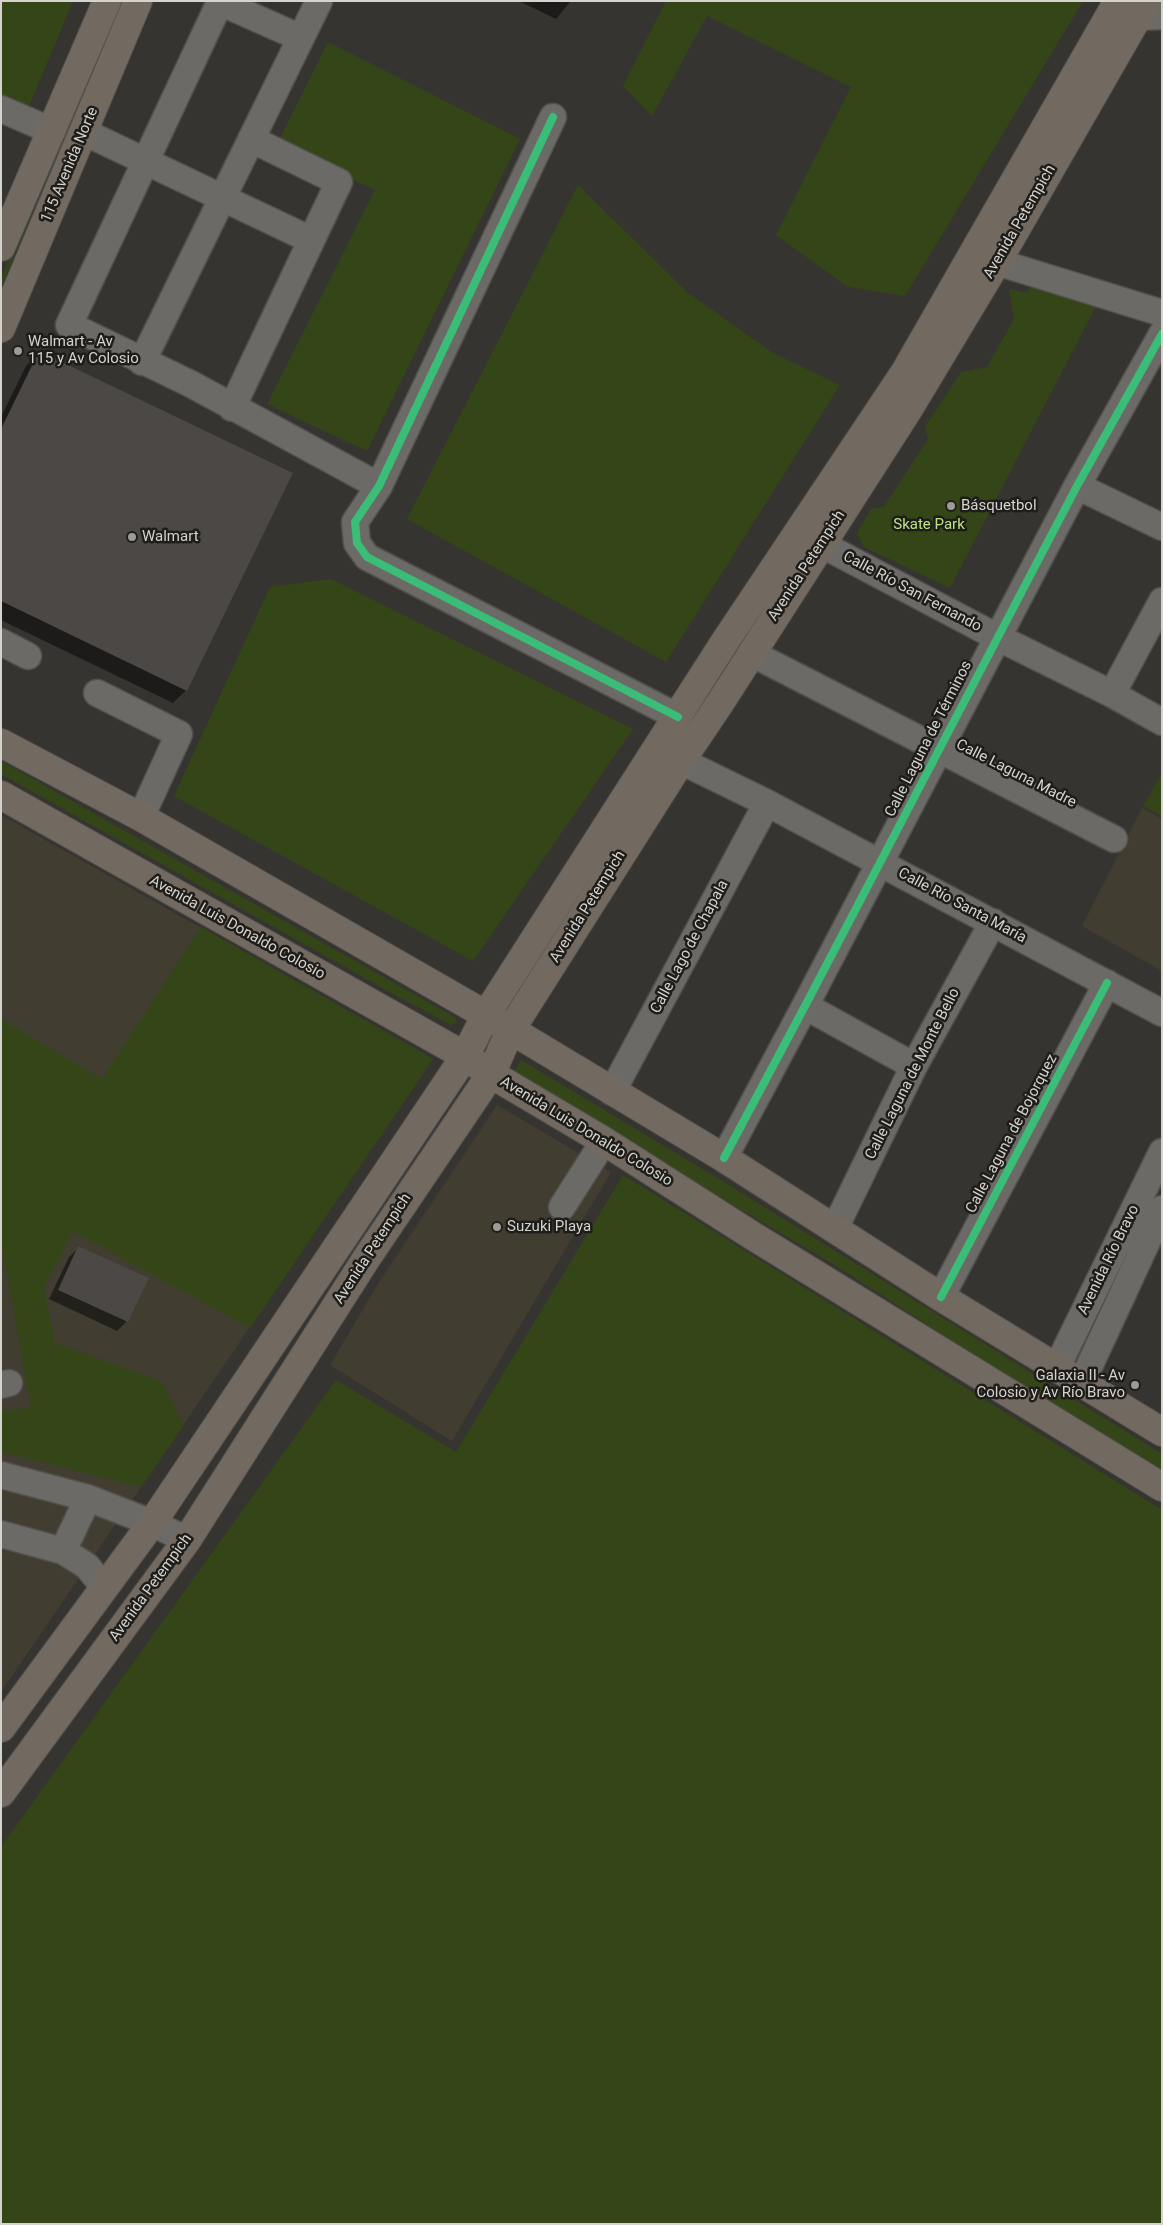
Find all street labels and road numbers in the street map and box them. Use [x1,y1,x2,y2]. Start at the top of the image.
street label: 115 Avenida Norte [38,105,102,225]
street label: Avenida Petempich [980,162,1060,282]
street label: Avenida Petempich [765,507,849,625]
street label: Calle Río San Fernando [840,548,984,636]
street label: Calle Laguna de Términos [882,658,976,820]
street label: Calle Laguna Madre [953,736,1079,812]
street label: Avenida Petempich [546,848,630,966]
street label: Calle Río Santa María [895,865,1029,947]
street label: Avenida Luis Donaldo Colosio [146,872,328,984]
street label: Calle Lago de Chapala [647,877,733,1017]
street label: Calle Laguna de Monte Bello [862,985,964,1163]
street label: Calle Laguna de Bojorquez [962,1052,1062,1216]
street label: Avenida Luis Donaldo Colosio [497,1073,675,1191]
street label: Avenida Petempich [331,1190,415,1308]
street label: Avenida Río Bravo [1075,1202,1143,1318]
street label: Avenida Petempich [106,1531,196,1645]

